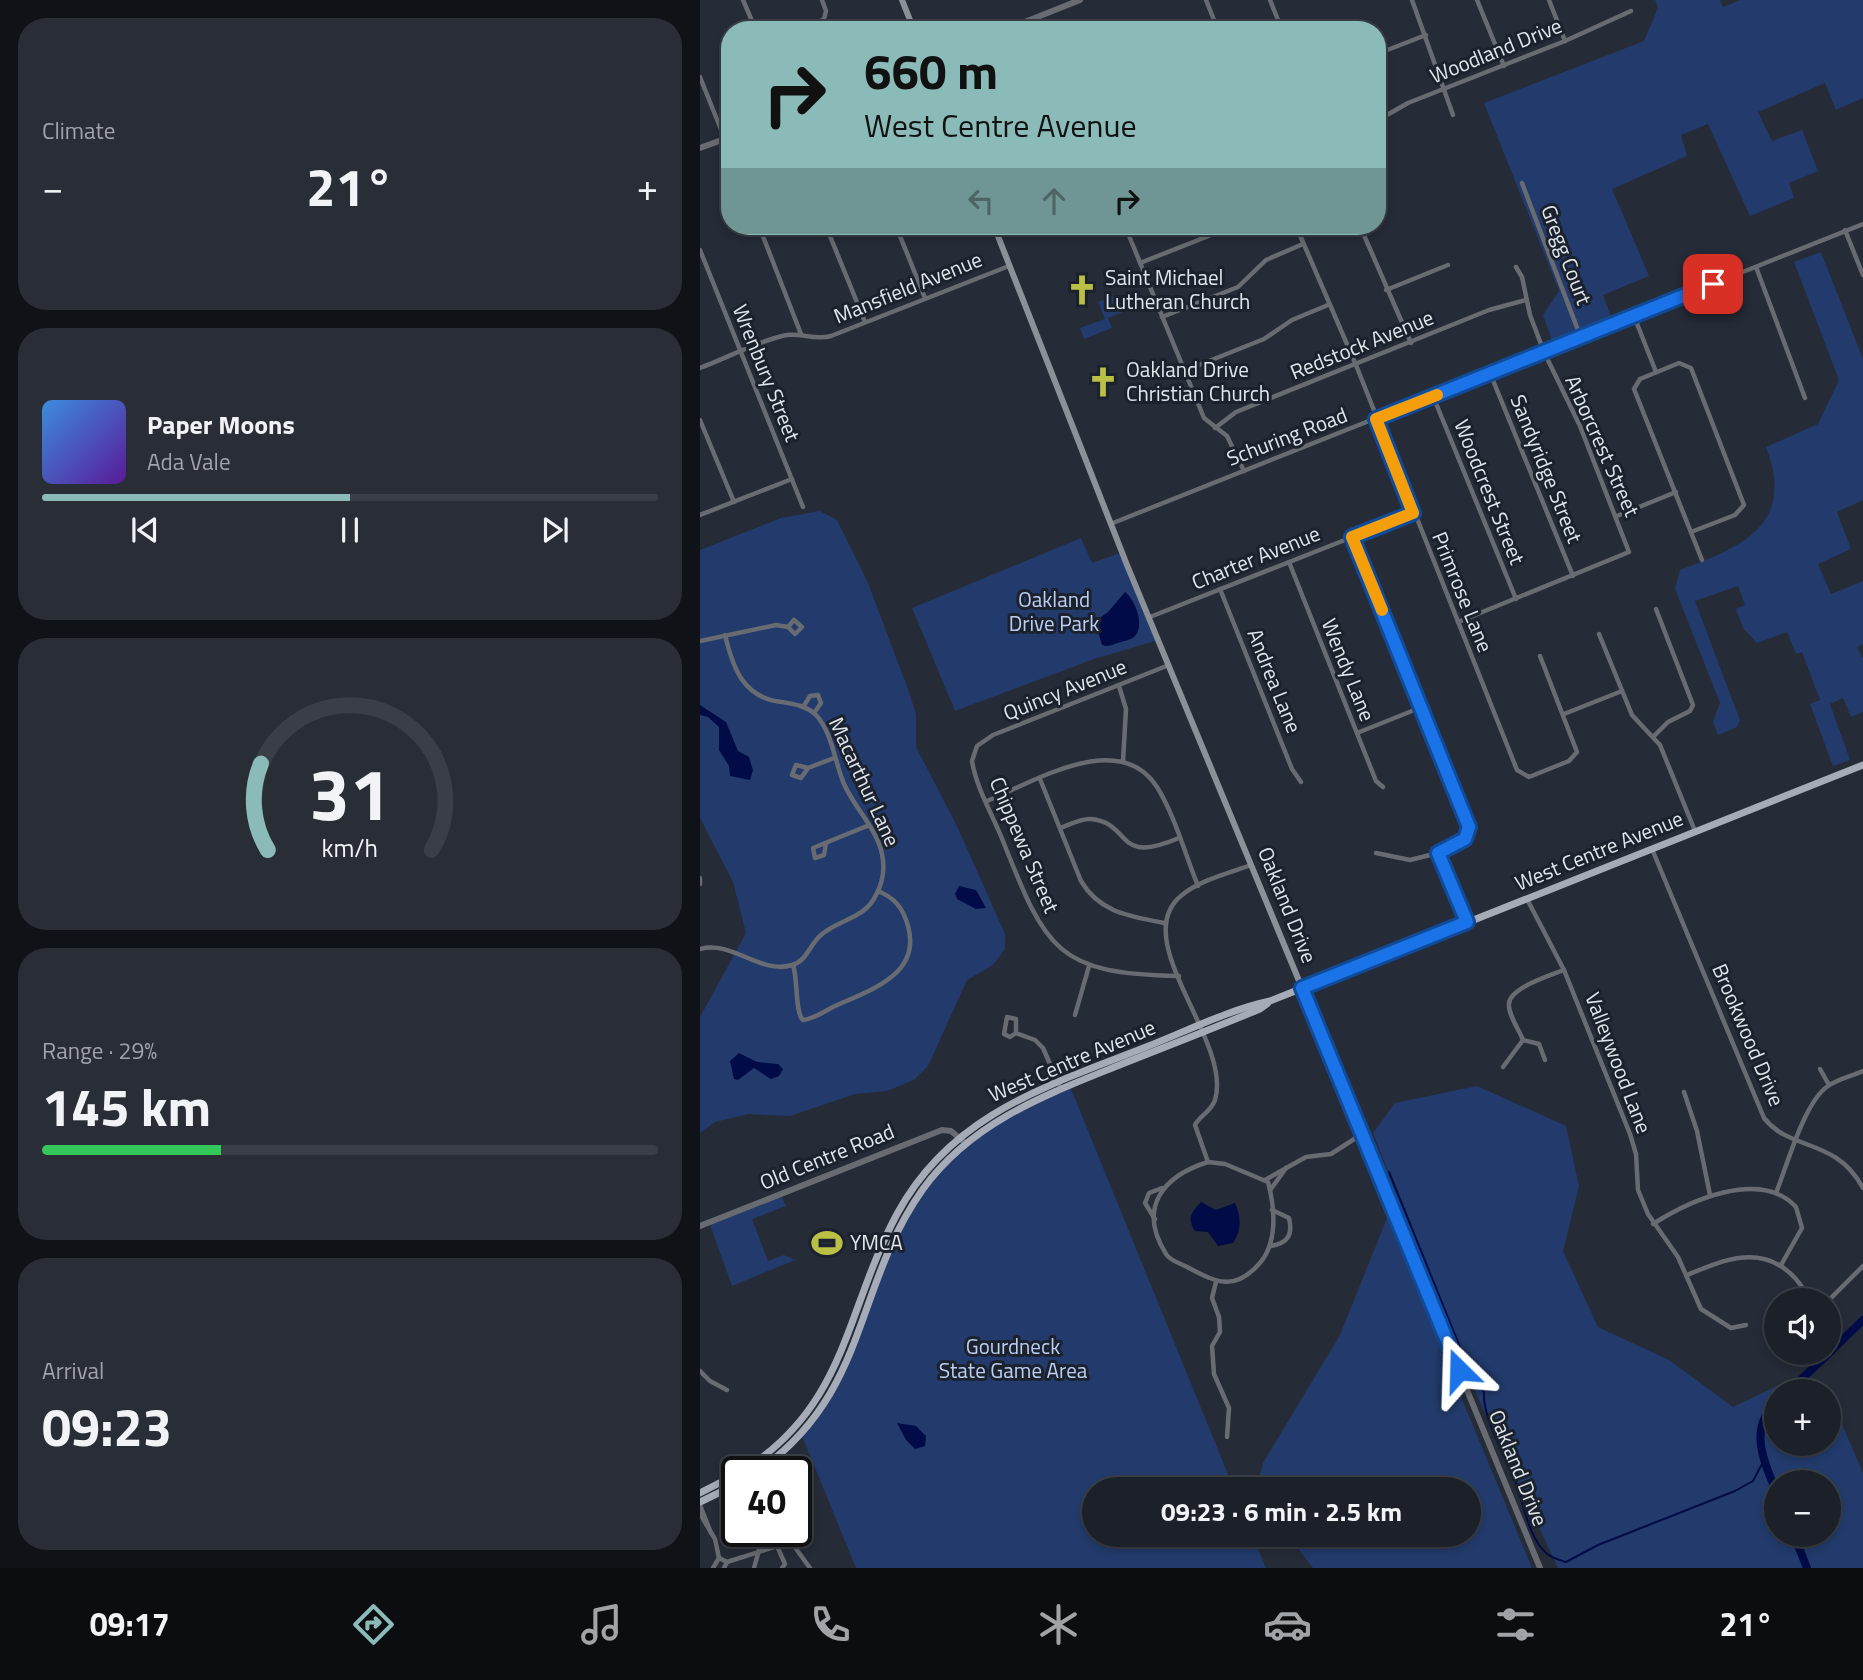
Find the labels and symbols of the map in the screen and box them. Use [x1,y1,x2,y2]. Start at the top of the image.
street label: Woodland Drive [1425,9,1566,91]
street label: Gregg Court [1533,200,1601,310]
street label: Mansfield Avenue [829,243,987,331]
pin [1683,254,1743,314]
place label: Saint Michael Lutheran Church [1105,261,1250,317]
church icon: Saint Michael Lutheran Church [1065,273,1099,307]
street label: Wrenbury Street [725,299,809,447]
street label: Redstock Avenue [1285,301,1438,387]
place label: Oakland Drive Christian Church [1126,353,1270,409]
church icon: Oakland Drive Christian Church [1086,365,1120,399]
street label: Arborcrest Street [1557,370,1649,522]
street label: Sandyridge Street [1503,390,1592,548]
street label: Schuring Road [1222,398,1352,474]
street label: Woodcrest Street [1446,414,1534,570]
street label: Charter Avenue [1187,517,1325,597]
street label: Primrose Lane [1424,527,1502,657]
park label: Oakland Drive Park [1009,583,1099,639]
street label: Wendy Lane [1314,613,1384,726]
street label: Andrea Lane [1239,624,1310,738]
street label: Quincy Avenue [998,650,1131,728]
street label: Macarthur Lane [821,712,909,851]
street label: Chippewa Street [982,772,1068,918]
street label: West Centre Avenue [1510,802,1688,898]
street label: Oakland Drive [1250,842,1326,968]
street label: Brookwood Drive [1705,958,1793,1111]
street label: Valleywood Lane [1577,987,1661,1138]
street label: West Centre Avenue [983,1010,1160,1110]
street label: Old Centre Road [755,1115,899,1198]
sports icon: YMCA [810,1226,844,1260]
place label: YMCA [850,1226,903,1258]
park label: Gourdneck State Game Area [939,1330,1088,1386]
position arrow [1422,1333,1496,1407]
street label: Oakland Drive [1481,1405,1557,1531]
speed limit sign: 40 [721,1456,812,1547]

